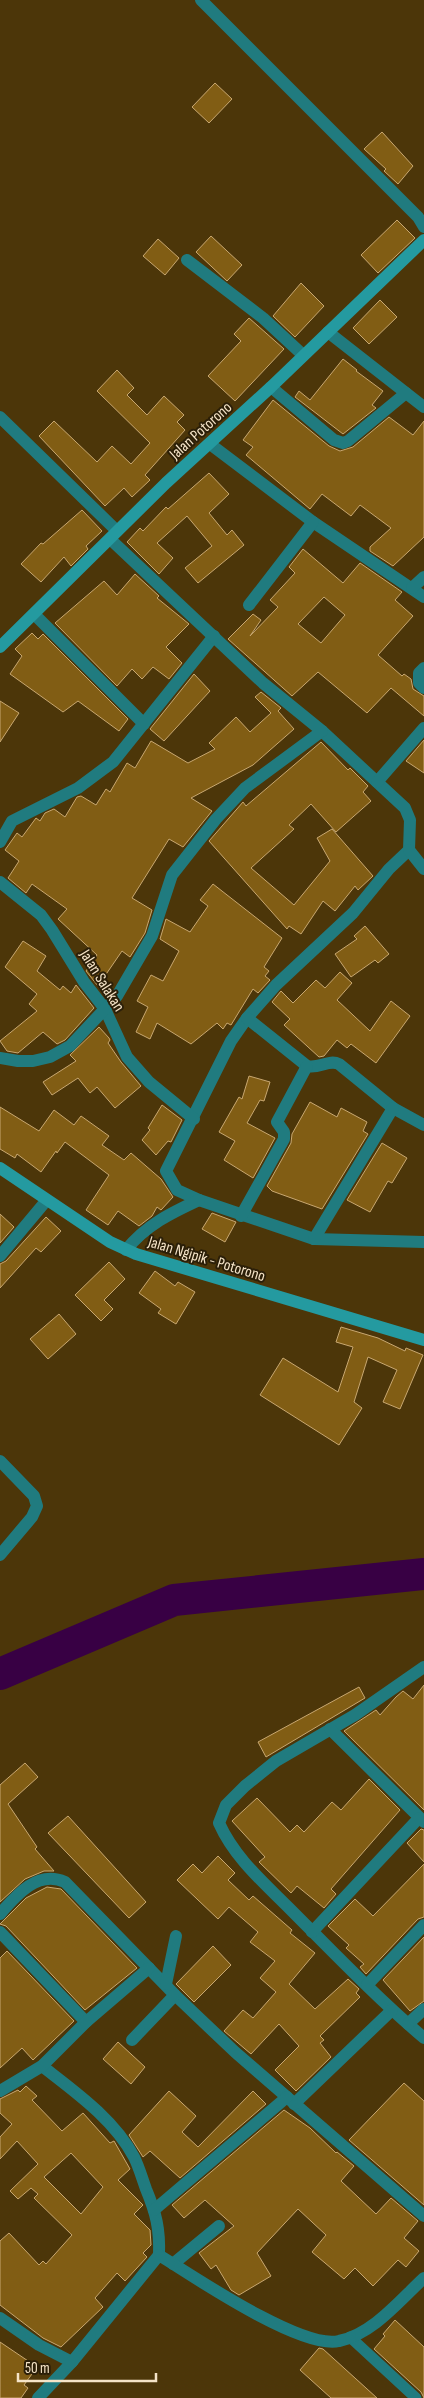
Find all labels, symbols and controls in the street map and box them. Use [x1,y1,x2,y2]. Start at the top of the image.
street label: Jalan Potorono [165,398,236,465]
street label: Jalan Salakan [75,946,128,1015]
street label: Jalan Ngipik - Potorono [145,1232,267,1286]
scale bar [18,2350,155,2382]
text: 50 m [25,2359,50,2378]

